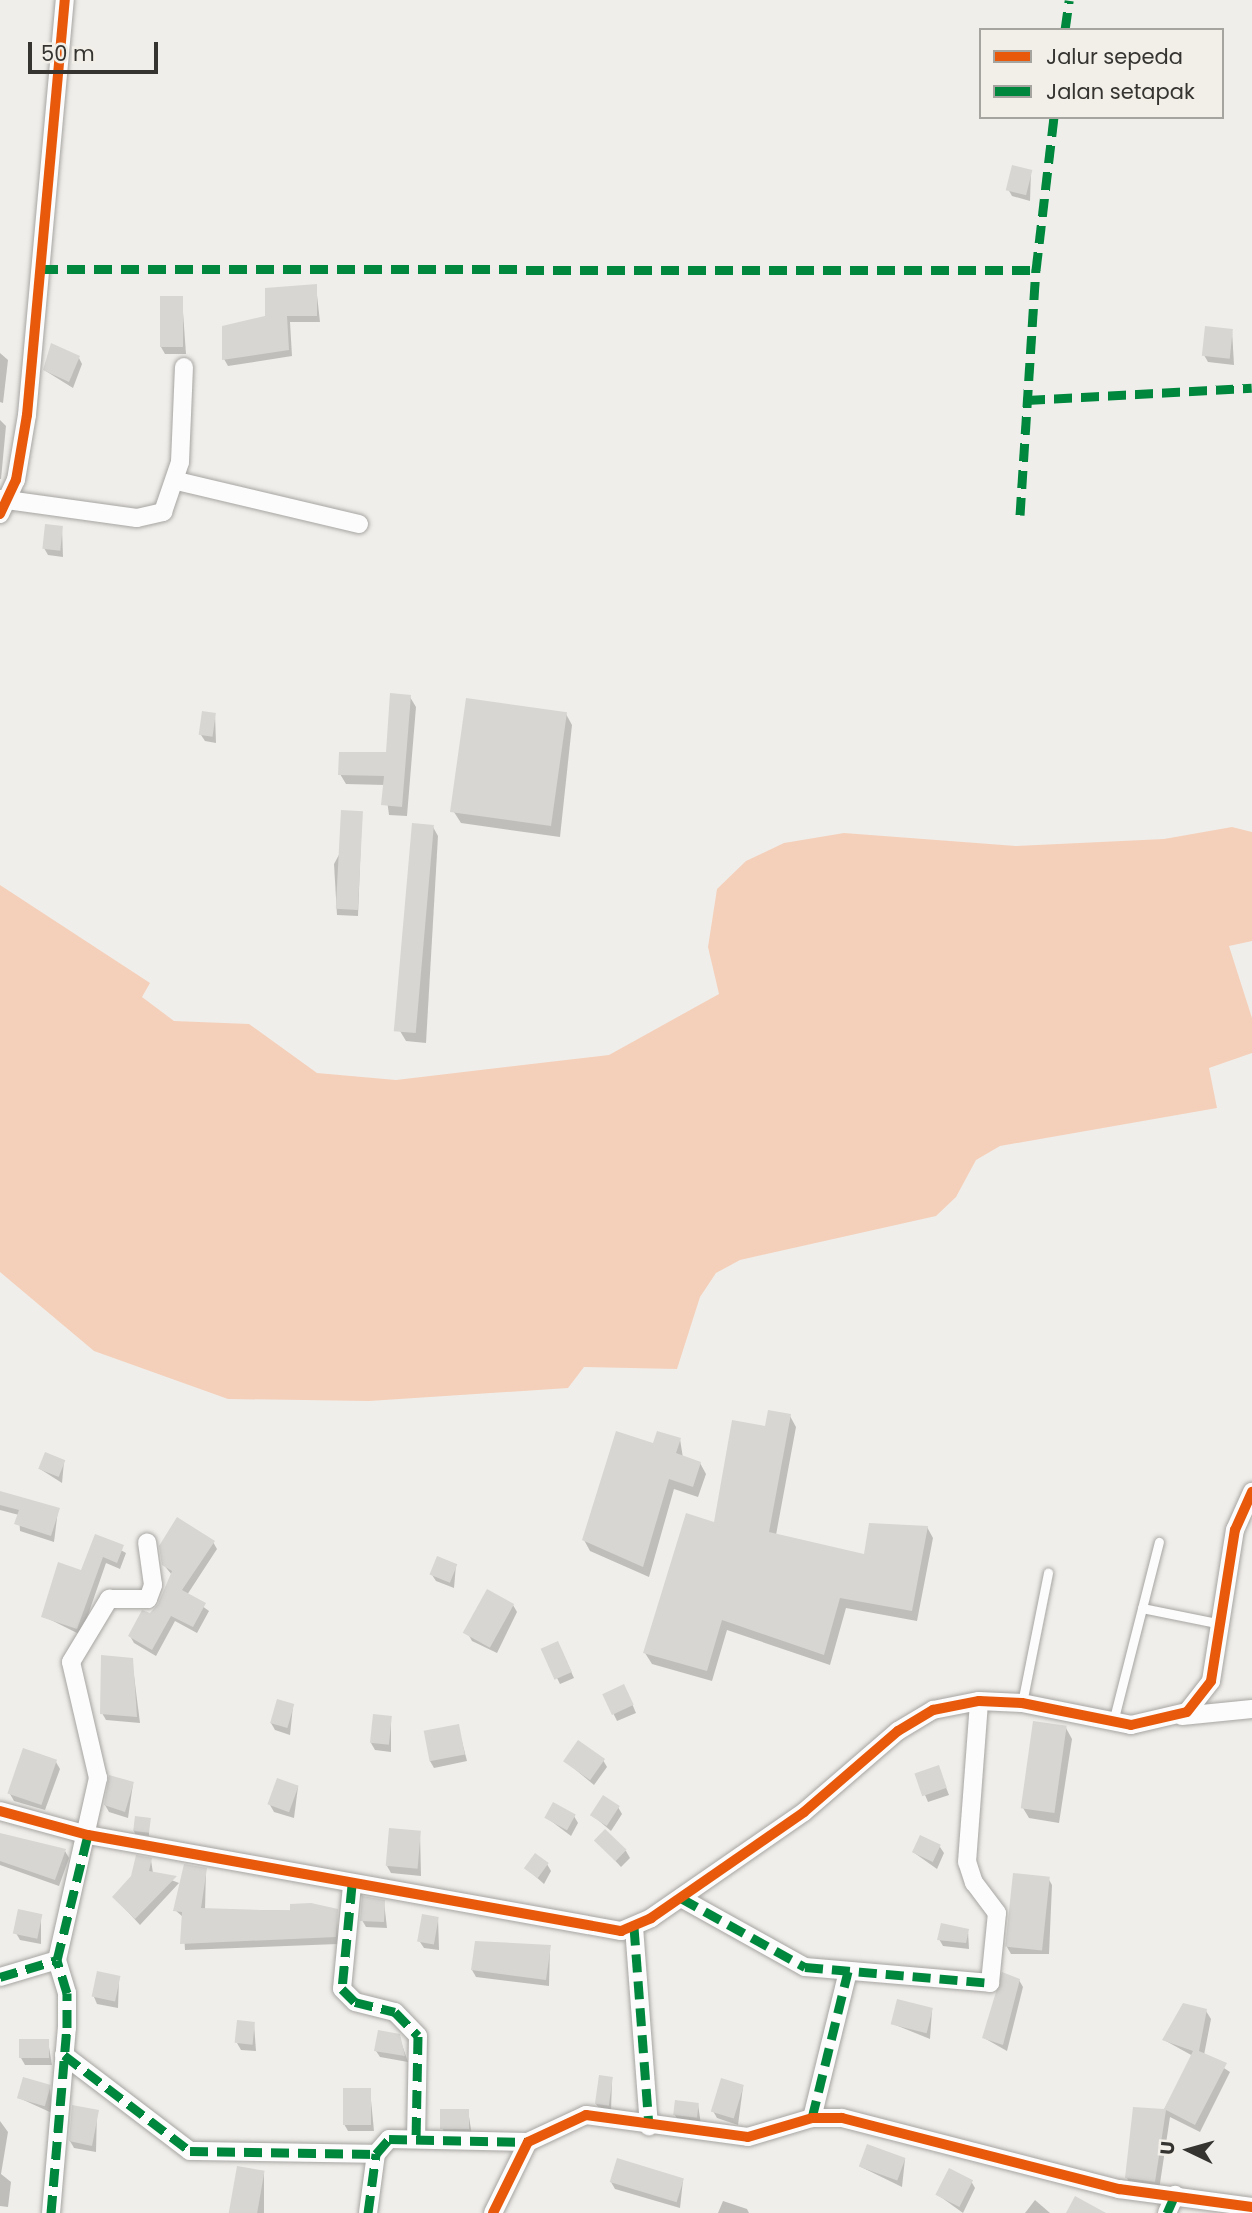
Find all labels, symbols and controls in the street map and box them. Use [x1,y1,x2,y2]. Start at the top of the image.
scale bar [32,28,161,72]
legend [979,28,1224,119]
text: 50 m [41,39,95,68]
text: Jalur sepeda [1046,42,1183,71]
text: Jalan setapak [1046,77,1195,106]
north arrow [1154,2115,1224,2185]
text: U [1154,2140,1182,2156]

